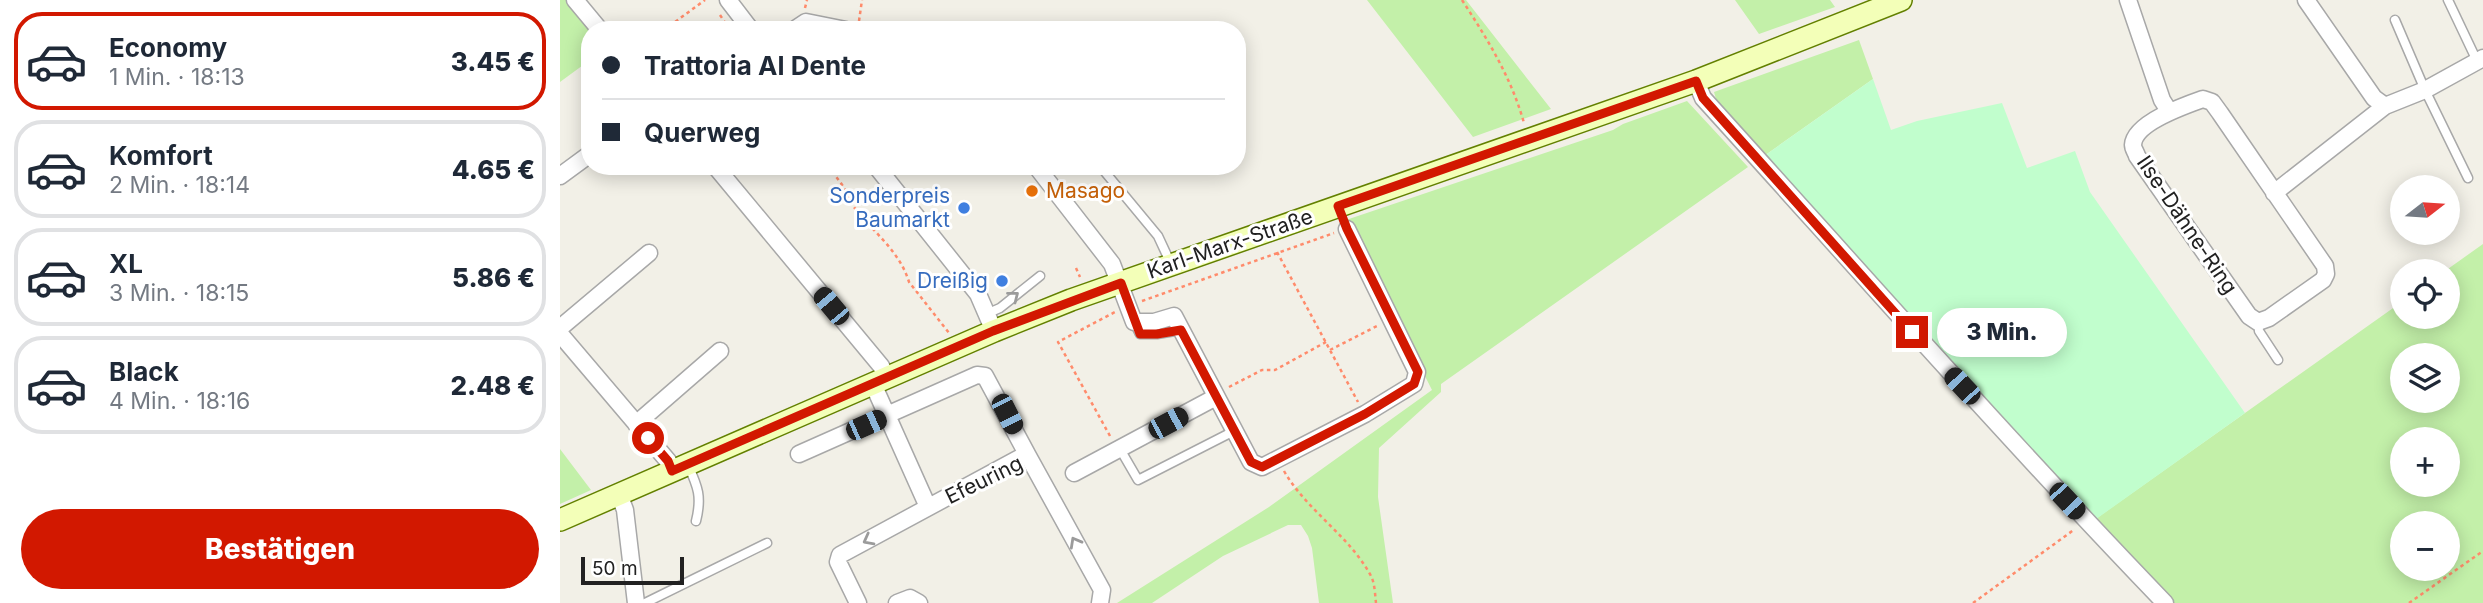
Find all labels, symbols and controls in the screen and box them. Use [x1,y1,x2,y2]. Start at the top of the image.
icon: car [25,30,88,93]
text: Economy [109,32,227,63]
text: 3.45 € [451,46,535,77]
text: Trattoria Al Dente [644,50,866,81]
text: 1 Min. · 18:13 [109,63,245,91]
text: Querweg [644,117,760,148]
icon: car [25,138,88,201]
text: Komfort [109,140,213,171]
street label: Ilse-Dähne-Ring [2132,151,2243,299]
text: 4.65 € [452,154,535,185]
text: 2 Min. · 18:14 [109,171,250,199]
north arrow [2390,175,2460,245]
map controls [2390,175,2460,581]
place label: Masago [1046,178,1125,203]
place label: Sonderpreis Baumarkt [829,183,950,232]
marker: Masago [1024,183,1040,199]
marker: Sonderpreis Baumarkt [956,200,972,216]
street label: Karl-Marx-Straße [1144,203,1316,284]
icon: car [25,246,88,309]
text: XL [109,248,143,279]
button: locate [2390,259,2460,329]
text: 5.86 € [452,262,535,293]
place label: Dreißig [917,268,988,293]
marker: Dreißig [994,273,1010,289]
text: 3 Min. · 18:15 [109,279,249,307]
car [810,283,853,329]
one-way arrow [1007,292,1019,305]
callout: 3 Min. [1936,308,2066,356]
route end [1896,316,1928,348]
text: 3 Min. [1966,318,2038,346]
button: layers [2390,343,2460,413]
icon: car [25,354,88,417]
text: Black [109,356,179,387]
car [1940,363,1985,409]
text: 2.48 € [450,370,535,401]
text: 4 Min. · 18:16 [109,387,250,415]
car [989,391,1026,437]
car [1145,404,1192,442]
car [843,407,890,443]
route start [632,422,664,454]
button: + [2390,427,2460,497]
street label: Efeuring [941,450,1027,509]
car [2045,478,2090,524]
button: Bestätigen [21,509,539,589]
button: − [2390,511,2460,581]
one-way arrow [863,532,876,545]
one-way arrow [1070,537,1083,549]
scale bar [581,554,684,586]
text: 50 m [592,557,638,580]

